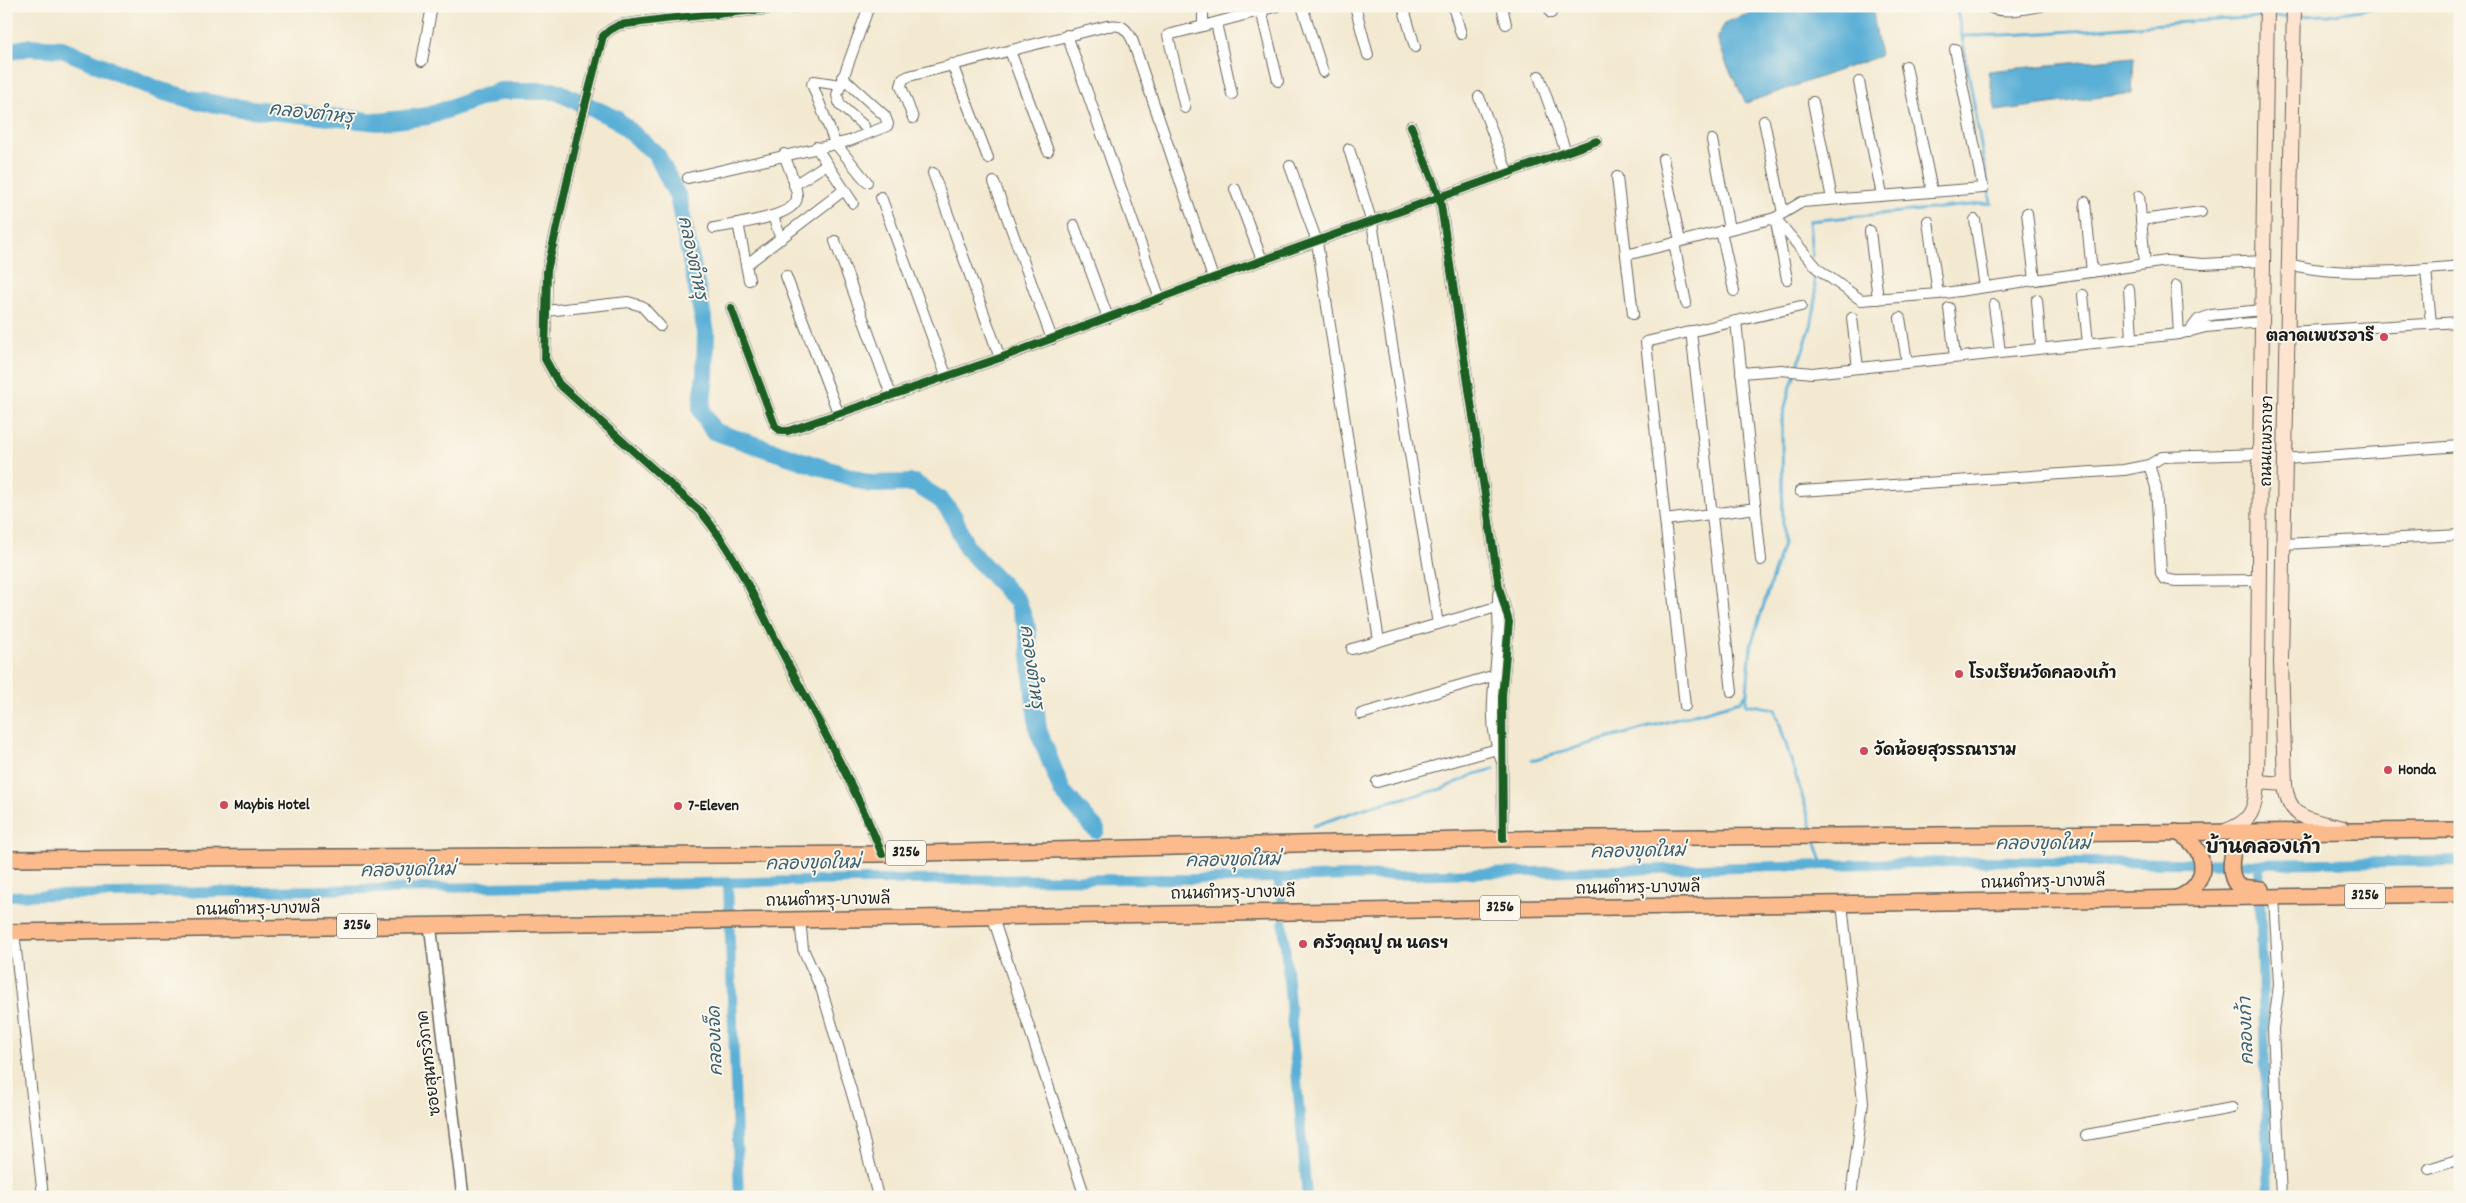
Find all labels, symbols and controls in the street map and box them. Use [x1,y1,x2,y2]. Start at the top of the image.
water label: คลองตำหรุ [268,97,356,132]
water label: คลองตำหรุ [670,214,713,304]
place label: ตลาดเพชรอารี [2266,325,2374,349]
marker: ตลาดเพชรอารี [2378,331,2390,343]
street label: ถนนแพรกษา [2256,395,2280,487]
water label: คลองตำหรุ [1012,623,1050,712]
place label: โรงเรียนวัดคลองเก้า [1968,661,2116,686]
marker: โรงเรียนวัดคลองเก้า [1953,668,1965,680]
place label: วัดน้อยสุวรรณาราม [1874,738,2017,763]
marker: วัดน้อยสุวรรณาราม [1858,745,1870,757]
place label: Honda [2398,759,2437,782]
marker: Honda [2382,764,2394,776]
place label: Maybis Hotel [234,794,310,817]
place label: 7-Eleven [688,795,739,818]
marker: Maybis Hotel [218,799,230,811]
marker: 7-Eleven [672,800,684,812]
water label: คลองขุดใหม่ [1995,831,2094,858]
district label: บ้านคลองเก้า [2206,833,2321,863]
water label: คลองขุดใหม่ [1590,838,1689,866]
road number: 3256 [886,840,926,866]
water label: คลองขุดใหม่ [1185,847,1284,875]
water label: คลองขุดใหม่ [765,850,864,878]
water label: คลองขุดใหม่ [360,857,459,885]
street label: ถนนตำหรุ-บางพลี [1981,869,2106,896]
street label: ถนนตำหรุ-บางพลี [1576,875,1701,902]
street label: ถนนตำหรุ-บางพลี [1171,880,1296,907]
road number: 3256 [2345,884,2385,908]
street label: ถนนตำหรุ-บางพลี [766,887,891,914]
street label: ถนนตำหรุ-บางพลี [196,896,321,923]
road number: 3256 [1480,896,1520,920]
road number: 3256 [337,914,377,938]
place label: ครัวคุณปู ณ นครฯ [1313,933,1449,956]
marker: ครัวคุณปู ณ นครฯ [1297,938,1309,950]
water label: คลองเก้า [2232,996,2262,1065]
water label: คลองเจ็ด [701,1005,731,1076]
street label: ซอยสุนทรวิภาค [411,1009,448,1117]

